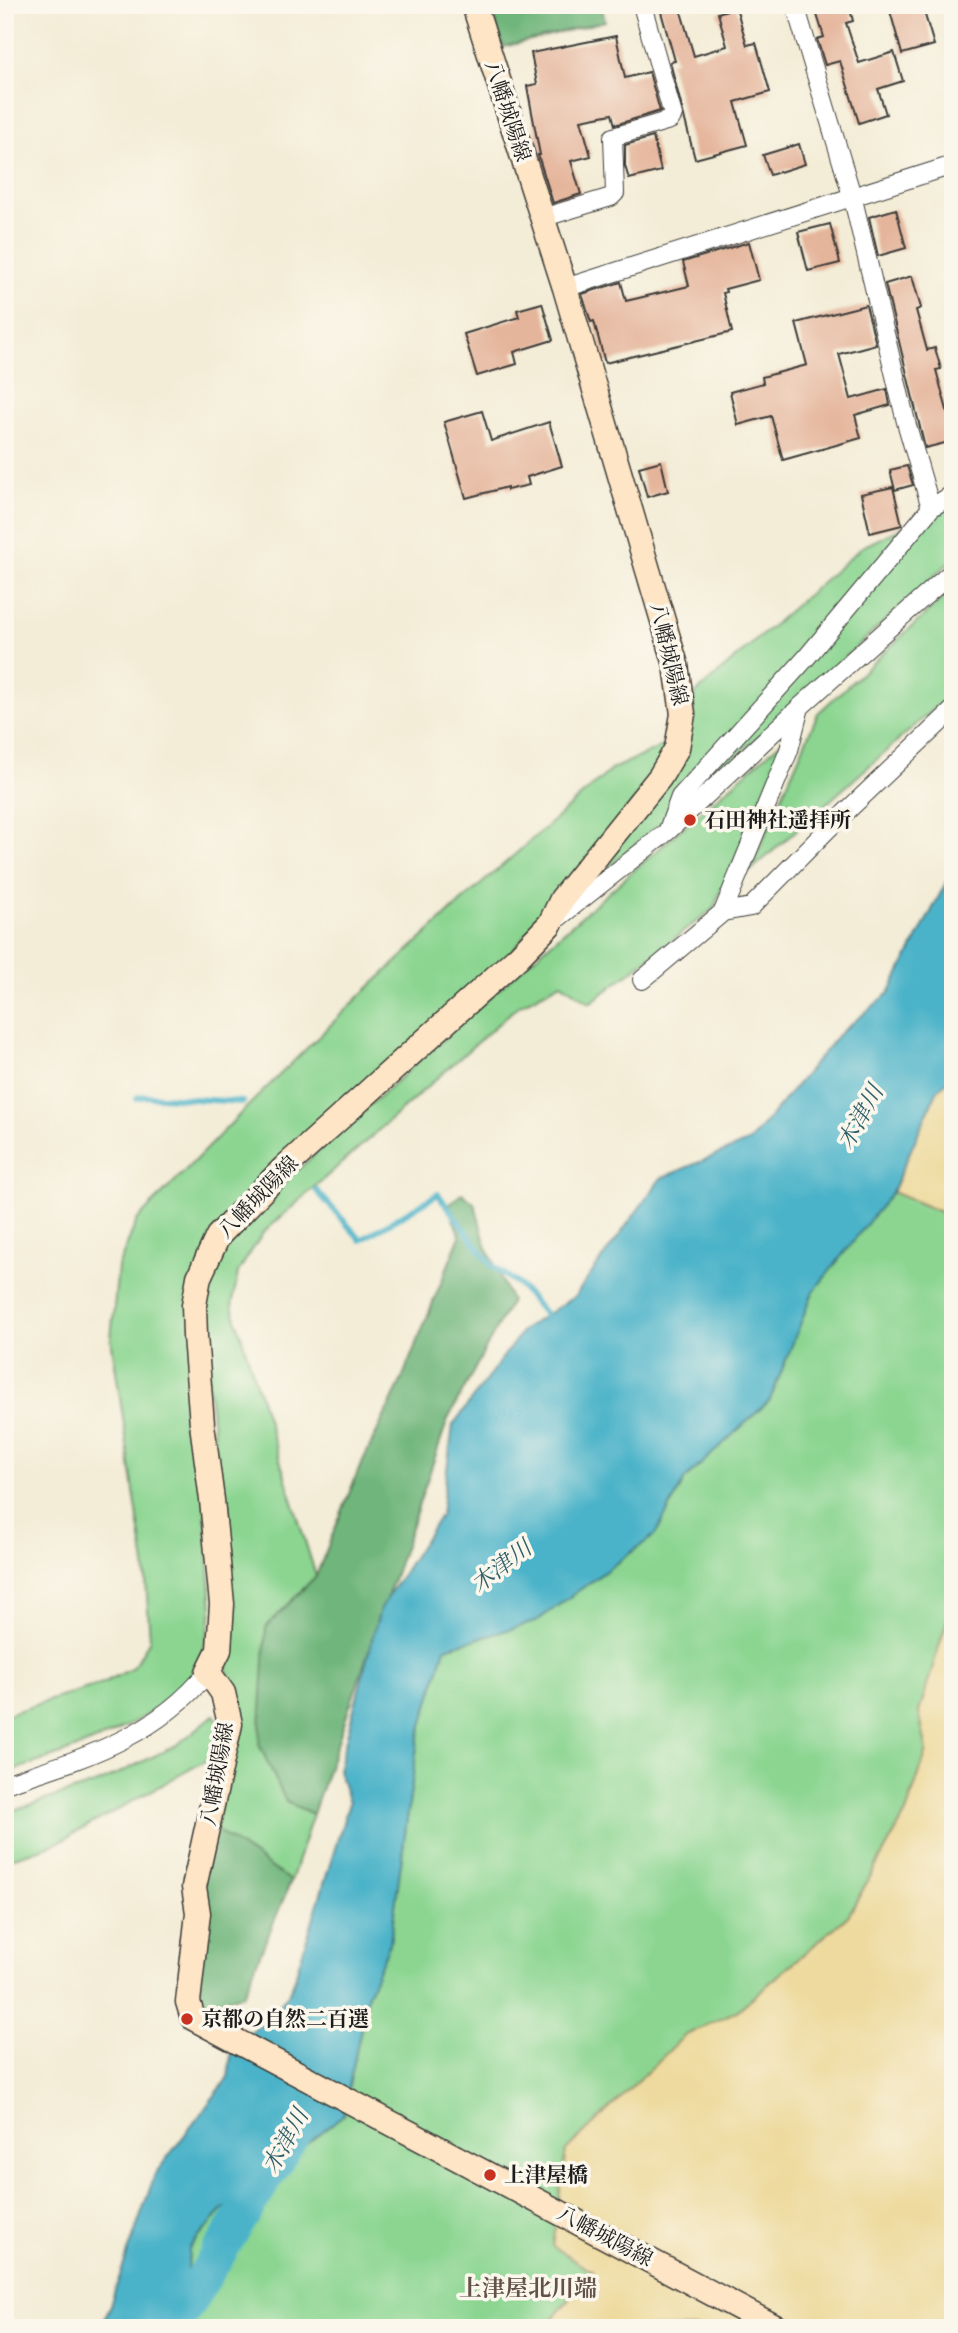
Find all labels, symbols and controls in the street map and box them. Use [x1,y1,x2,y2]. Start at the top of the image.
street label: 八幡城陽線 [478,57,536,165]
street label: 八幡城陽線 [644,600,693,708]
place label: 石田神社遥拝所 [704,808,851,834]
marker: 石田神社遥拝所 [682,812,698,828]
water label: 木津川 [832,1078,892,1155]
street label: 八幡城陽線 [213,1151,305,1244]
water label: 木津川 [466,1533,540,1600]
street label: 八幡城陽線 [196,1720,240,1828]
place label: 京都の自然二百選 [201,2007,369,2033]
marker: 京都の自然二百選 [179,2011,195,2027]
water label: 木津川 [257,2102,317,2179]
place label: 上津屋橋 [504,2163,588,2189]
marker: 上津屋橋 [482,2167,498,2183]
street label: 八幡城陽線 [552,2201,657,2273]
district label: 上津屋北川端 [459,2275,597,2304]

